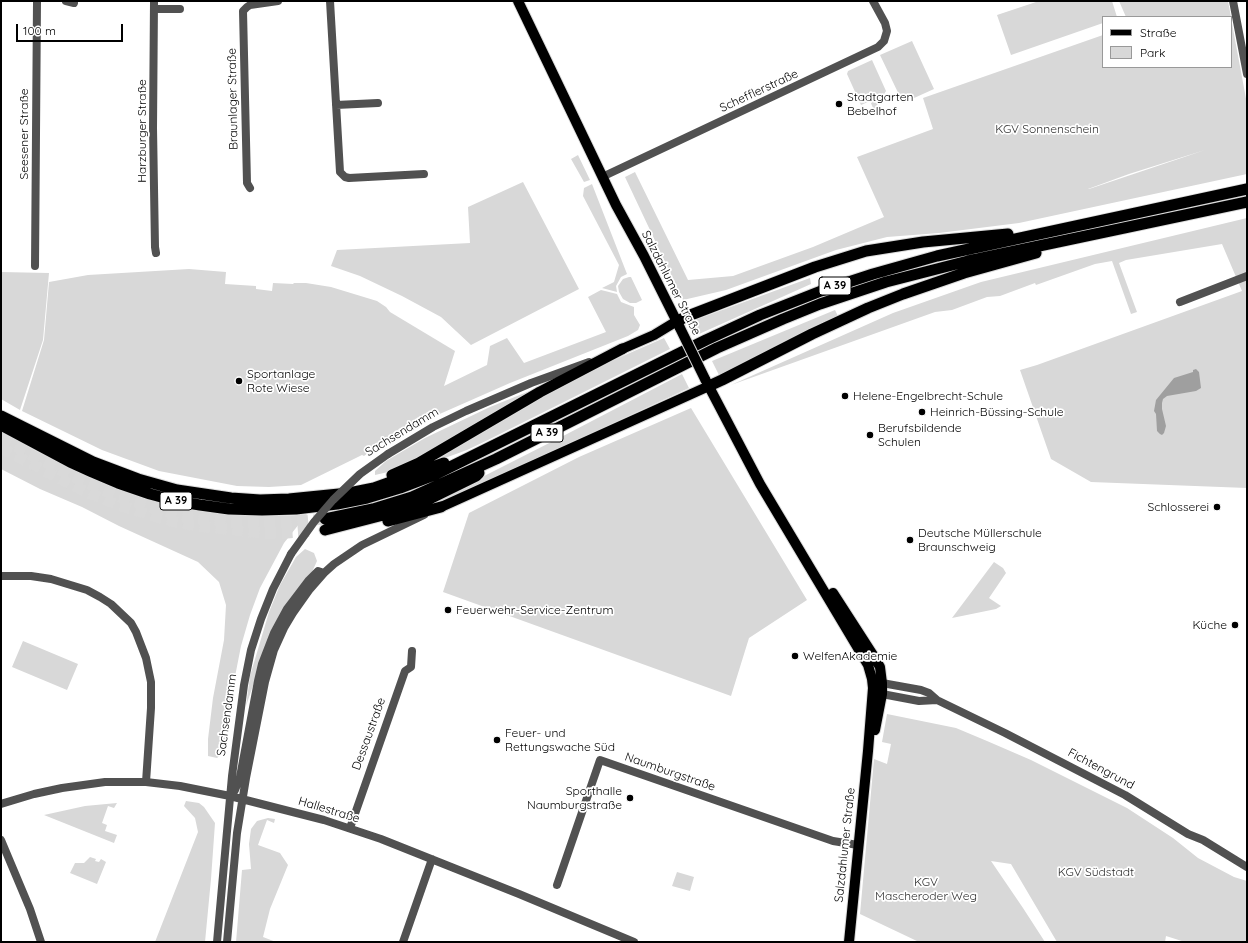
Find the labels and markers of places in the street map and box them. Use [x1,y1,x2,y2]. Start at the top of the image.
place label: Stadtgarten Bebelhof [847,90,913,118]
marker: Stadtgarten Bebelhof [834,99,844,109]
place label: Sportanlage Rote Wiese [247,367,315,395]
marker: Sportanlage Rote Wiese [234,376,244,386]
place label: Helene-Engelbrecht-Schule [853,389,1003,403]
marker: Helene-Engelbrecht-Schule [840,391,850,401]
place label: Heinrich-Büssing-Schule [930,405,1063,419]
marker: Heinrich-Büssing-Schule [917,407,927,417]
place label: Berufsbildende Schulen [878,421,961,449]
marker: Berufsbildende Schulen [865,430,875,440]
place label: Schlosserei [1148,500,1209,514]
marker: Schlosserei [1212,502,1222,512]
place label: Deutsche Müllerschule Braunschweig [918,526,1042,554]
marker: Deutsche Müllerschule Braunschweig [905,535,915,545]
place label: Feuerwehr-Service-Zentrum [456,603,613,617]
marker: Feuerwehr-Service-Zentrum [443,605,453,615]
place label: Küche [1192,618,1227,632]
marker: Küche [1230,620,1240,630]
place label: WelfenAkademie [803,649,897,663]
marker: WelfenAkademie [790,651,800,661]
place label: Feuer- und Rettungswache Süd [505,726,615,754]
marker: Feuer- und Rettungswache Süd [492,735,502,745]
place label: Sporthalle Naumburgstraße [527,784,622,812]
marker: Sporthalle Naumburgstraße [625,793,635,803]

